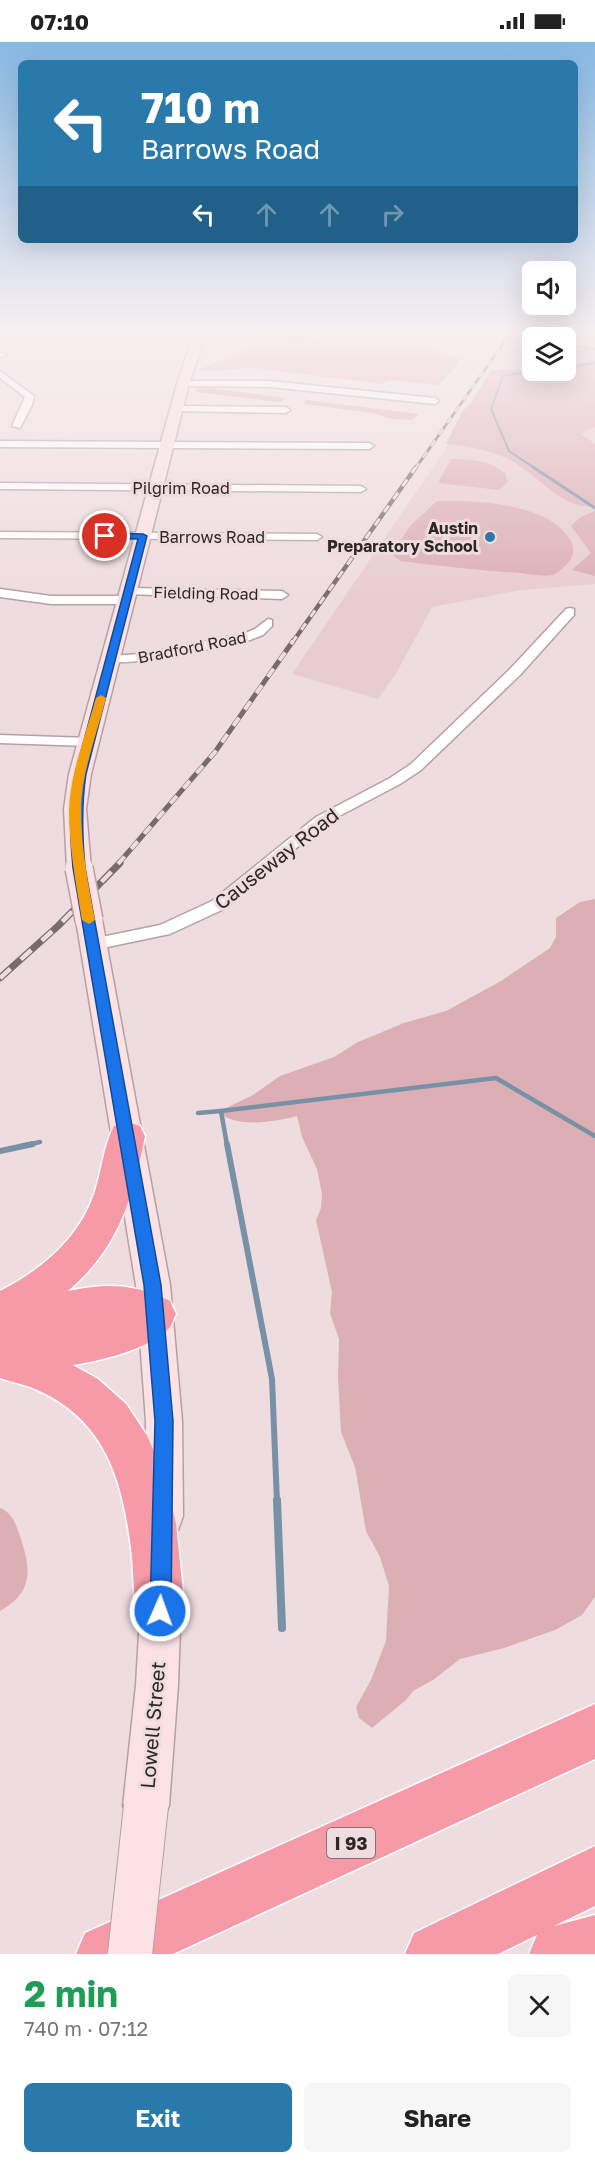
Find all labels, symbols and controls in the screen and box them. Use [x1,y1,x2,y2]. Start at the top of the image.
text: 07:10 [30,8,89,35]
text: 710 m [141,82,260,132]
icon: left [42,84,120,162]
text: Barrows Road [141,133,320,165]
icon: left [187,198,220,231]
icon: ahead [250,198,283,231]
icon: ahead [313,198,346,231]
icon: right [376,198,409,231]
map controls [522,261,576,381]
button: sound [522,261,576,315]
button: layers [522,327,576,381]
street label: Pilgrim Road [132,478,230,498]
pin [79,510,130,561]
place label: Austin Preparatory School [327,518,479,556]
icon: arrive [88,519,121,552]
street label: Barrows Road [159,527,265,547]
marker: Austin Preparatory School [483,530,497,544]
street label: Fielding Road [153,582,259,604]
street label: Bradford Road [136,627,248,667]
street label: Causeway Road [209,802,343,914]
position arrow [128,1579,192,1643]
street label: Lowell Street [134,1660,170,1790]
road number: I 93 [327,1828,375,1858]
text: 2 min [24,1972,118,2015]
button: close [508,1974,571,2037]
text: 740 m · 07:12 [24,2016,148,2040]
button: Exit [24,2083,292,2152]
button: Share [304,2083,571,2152]

